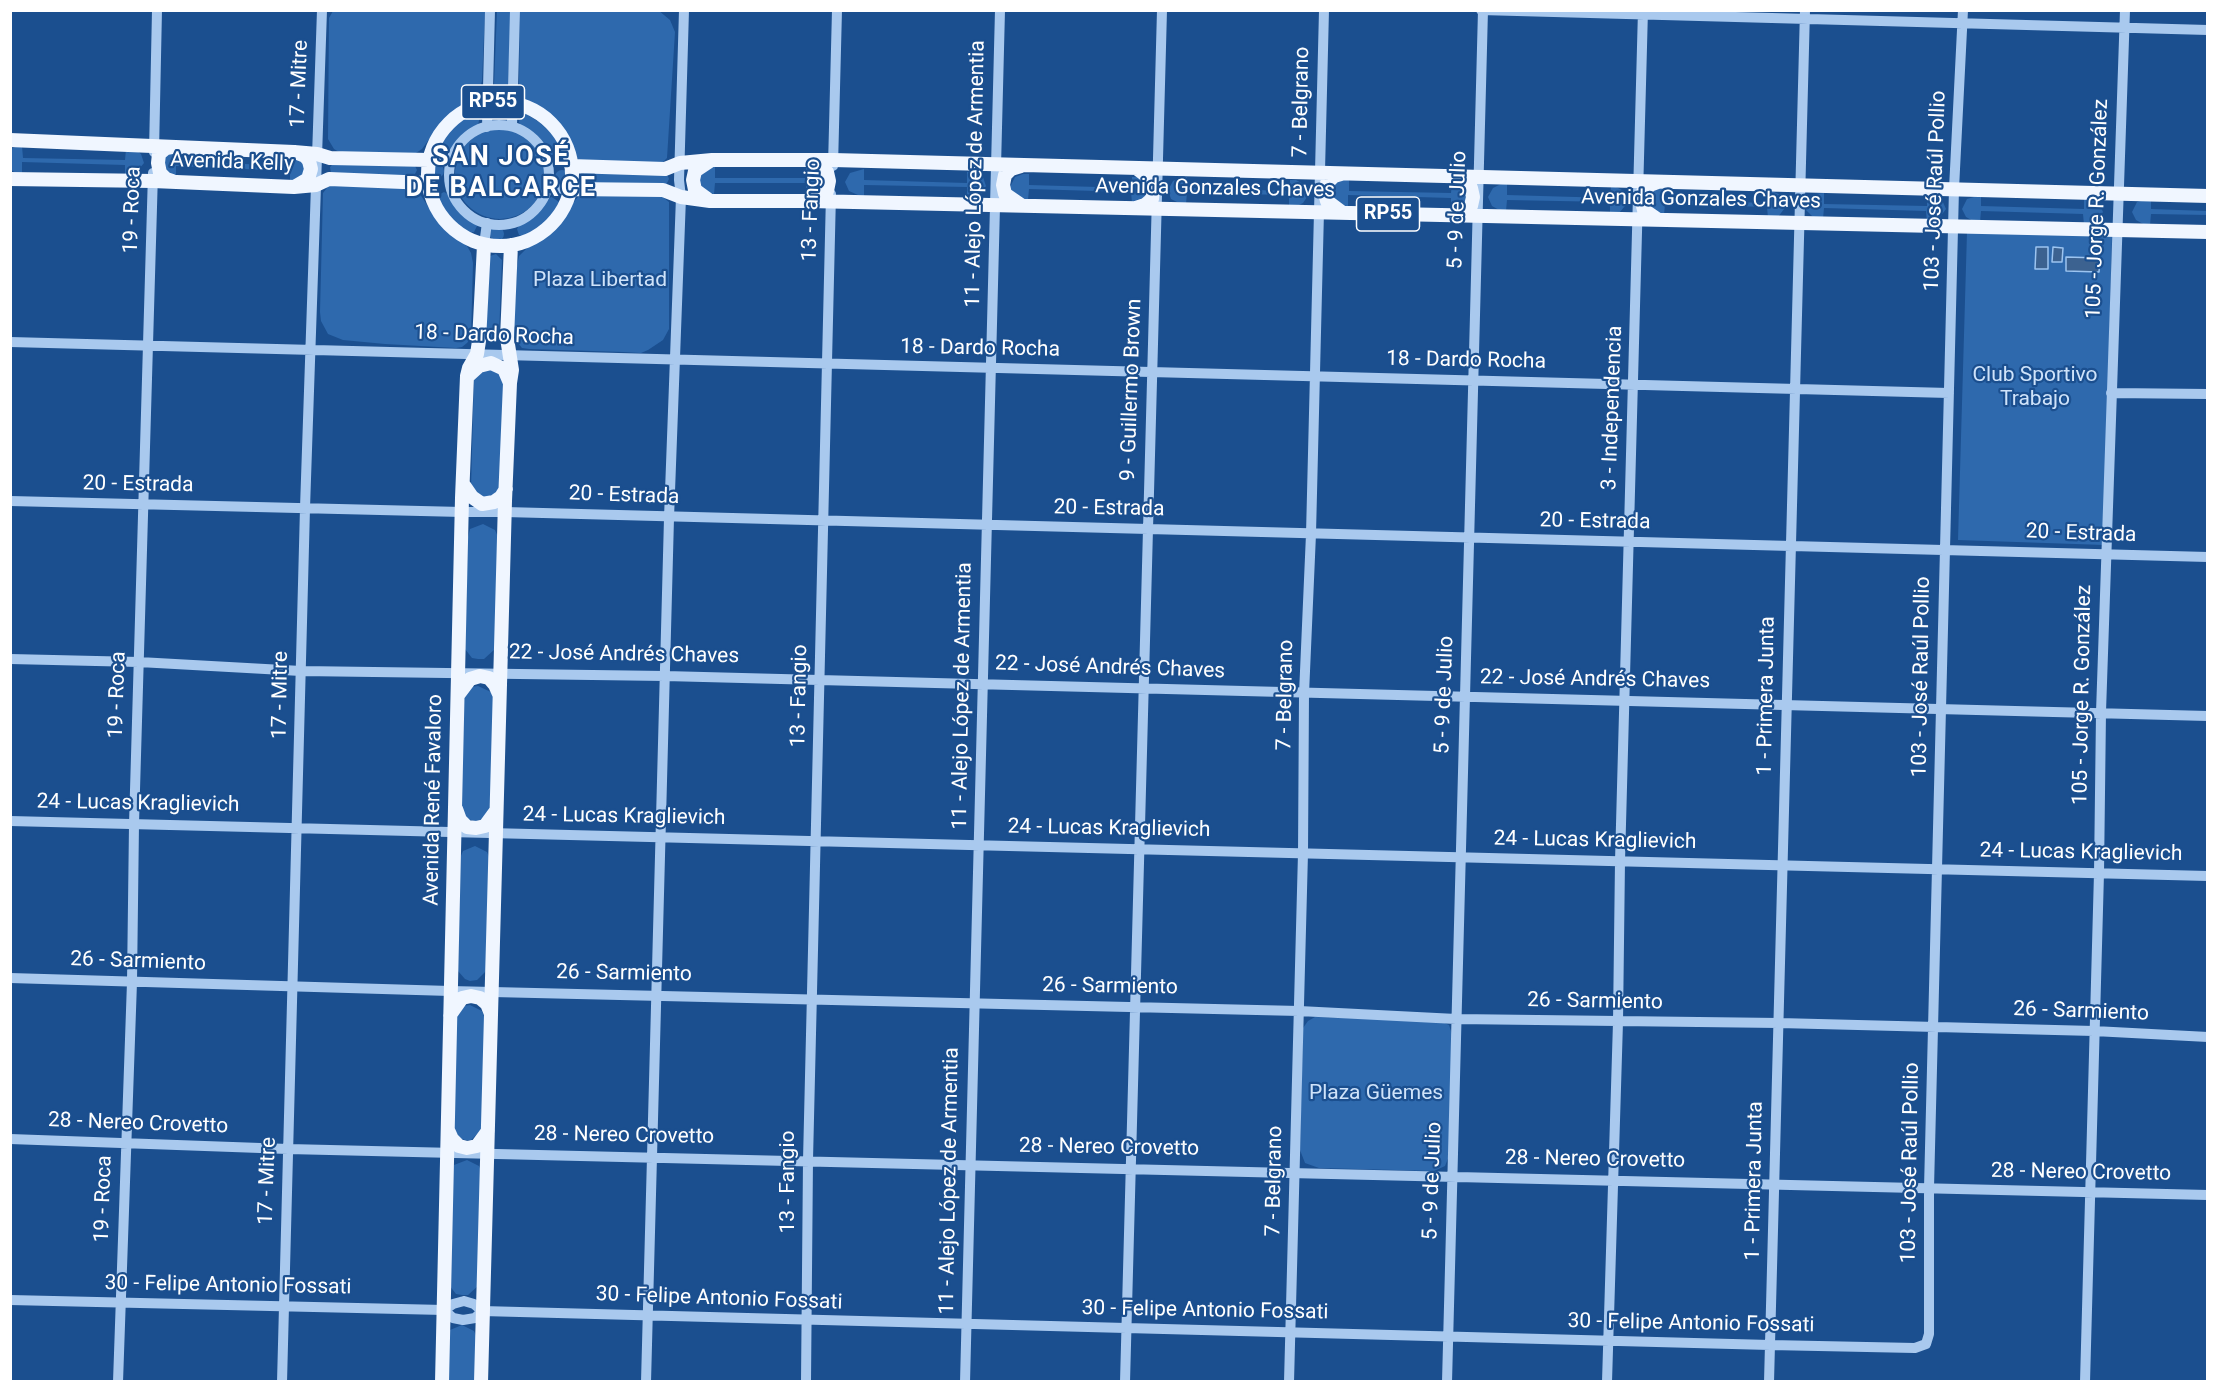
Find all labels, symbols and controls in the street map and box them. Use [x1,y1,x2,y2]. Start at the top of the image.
street label: 17 - Mitre [286,39,314,129]
street label: 11 - Alejo López de Armentia [961,40,991,308]
street label: 7 - Belgrano [1288,46,1316,158]
road number: RP55 [462,85,524,119]
street label: 103 - José Raúl Pollio [1920,90,1952,292]
street label: 105 - Jorge R. González [2082,98,2114,320]
district label: SAN JOSÉ DE BALCARCE [405,142,597,205]
street label: Avenida Kelly [170,148,294,178]
street label: 5 - 9 de Julio [1443,150,1473,270]
street label: 13 - Fangio [798,158,826,262]
street label: 19 - Roca [119,166,147,254]
street label: Avenida Gonzales Chaves [1095,174,1335,204]
street label: Avenida Gonzales Chaves [1581,185,1821,215]
road number: RP55 [1356,197,1420,231]
park label: Plaza Libertad [533,268,667,294]
street label: 9 - Guillermo Brown [1116,298,1148,482]
street label: 18 - Dardo Rocha [414,321,574,351]
street label: 3 - Independencia [1598,325,1628,491]
street label: 18 - Dardo Rocha [900,335,1060,363]
street label: 18 - Dardo Rocha [1386,347,1546,375]
park label: Club Sportivo Trabajo [1972,363,2098,413]
street label: 20 - Estrada [82,471,194,499]
street label: 20 - Estrada [568,481,680,511]
street label: 20 - Estrada [1053,495,1165,523]
street label: 20 - Estrada [1539,508,1651,536]
street label: 20 - Estrada [2025,519,2137,549]
street label: 11 - Alejo López de Armentia [948,562,978,830]
street label: 103 - José Raúl Pollio [1908,576,1936,778]
street label: 105 - Jorge R. González [2068,585,2098,805]
street label: 1 - Primera Junta [1753,616,1781,776]
street label: 5 - 9 de Julio [1430,635,1460,755]
street label: 7 - Belgrano [1272,639,1300,751]
street label: 22 - José Andrés Chaves [509,640,739,670]
street label: 13 - Fangio [787,644,813,748]
street label: 19 - Roca [104,651,132,739]
street label: 17 - Mitre [268,651,294,739]
street label: 22 - José Andrés Chaves [994,651,1226,685]
street label: 22 - José Andrés Chaves [1480,665,1710,695]
street label: Avenida René Favaloro [420,694,448,906]
street label: 24 - Lucas Kraglievich [36,790,240,818]
street label: 24 - Lucas Kraglievich [522,803,726,831]
street label: 24 - Lucas Kraglievich [1007,815,1211,843]
street label: 24 - Lucas Kraglievich [1493,827,1697,855]
street label: 24 - Lucas Kraglievich [1979,839,2183,867]
street label: 26 - Sarmiento [70,947,206,977]
street label: 26 - Sarmiento [556,960,692,988]
street label: 26 - Sarmiento [1042,973,1178,1001]
street label: 26 - Sarmiento [1527,988,1663,1016]
street label: 26 - Sarmiento [2013,997,2149,1027]
street label: 11 - Alejo López de Armentia [935,1047,965,1315]
street label: 103 - José Raúl Pollio [1897,1062,1925,1264]
park label: Plaza Güemes [1309,1081,1443,1107]
street label: 1 - Primera Junta [1741,1101,1769,1261]
street label: 28 - Nereo Crovetto [47,1108,229,1140]
street label: 5 - 9 de Julio [1418,1121,1448,1241]
street label: 28 - Nereo Crovetto [534,1122,714,1150]
street label: 7 - Belgrano [1261,1125,1289,1237]
street label: 13 - Fangio [776,1131,802,1233]
street label: 28 - Nereo Crovetto [1019,1134,1199,1162]
street label: 17 - Mitre [254,1136,282,1226]
street label: 28 - Nereo Crovetto [1505,1146,1685,1174]
street label: 19 - Roca [90,1155,118,1243]
street label: 28 - Nereo Crovetto [1991,1159,2171,1187]
street label: 30 - Felipe Antonio Fossati [104,1271,352,1301]
street label: 30 - Felipe Antonio Fossati [595,1282,843,1316]
street label: 30 - Felipe Antonio Fossati [1081,1296,1329,1326]
street label: 30 - Felipe Antonio Fossati [1567,1309,1815,1339]

